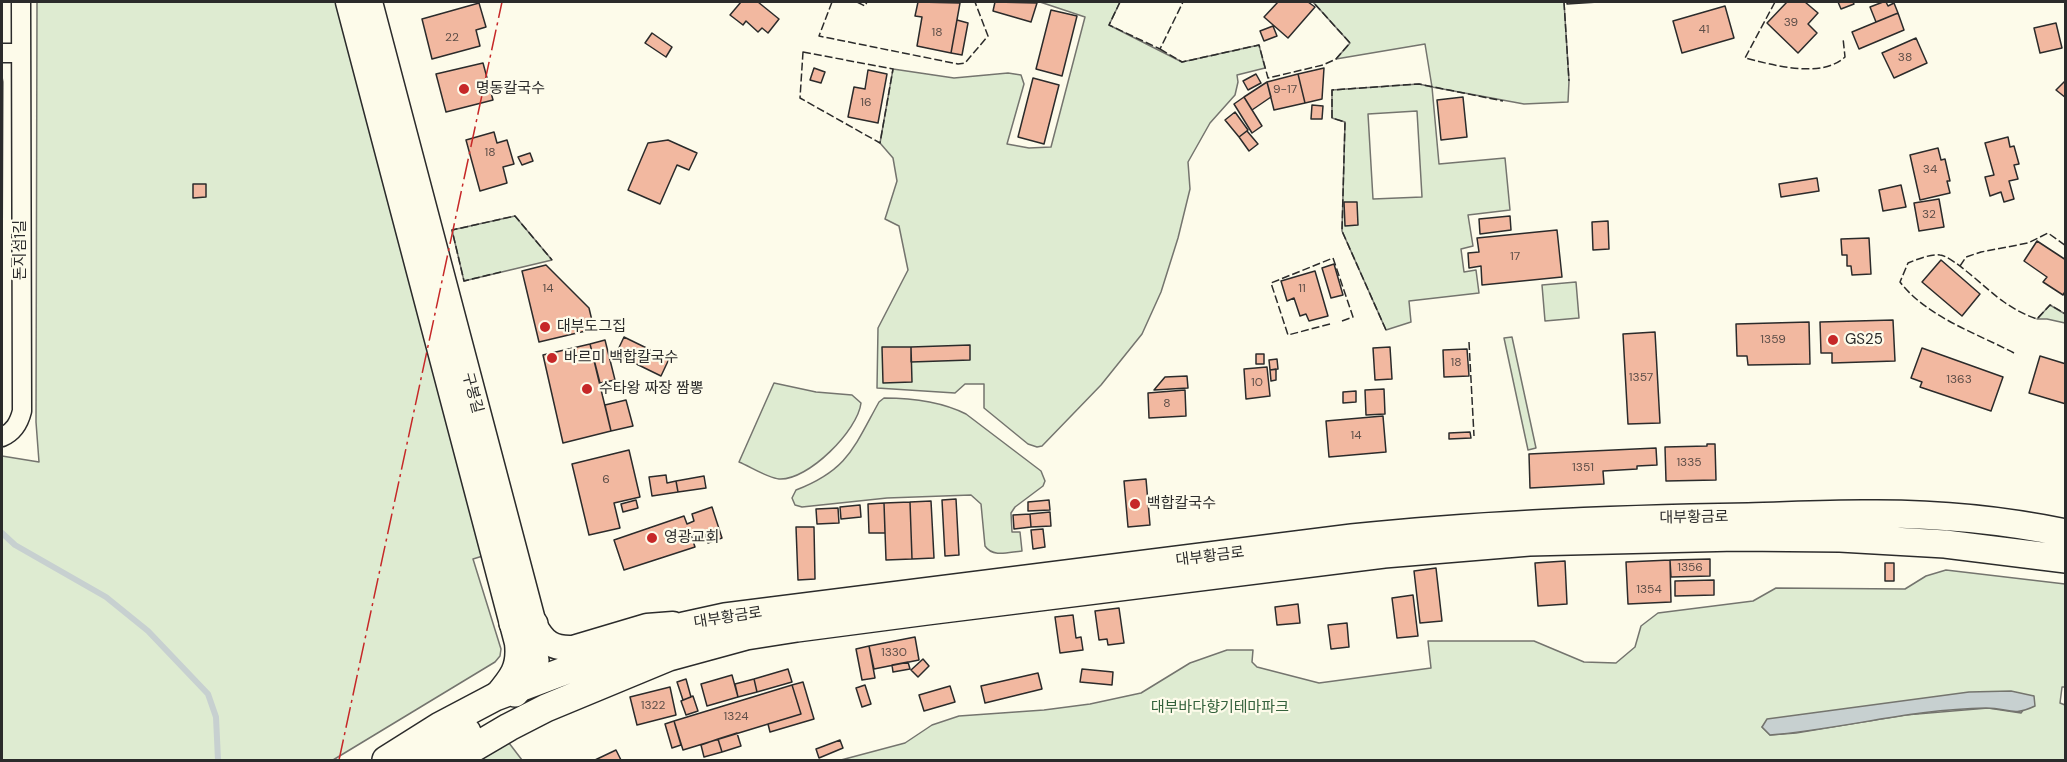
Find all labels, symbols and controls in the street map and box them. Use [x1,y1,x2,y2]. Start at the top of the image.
house number: 39 [1784,16,1798,30]
house number: 41 [1698,23,1710,37]
house number: 18 [931,26,943,40]
house number: 22 [445,31,459,45]
house number: 38 [1898,51,1912,65]
place label: 명동칼국수 [476,80,545,98]
marker: 명동칼국수 [457,82,471,96]
house number: 9-17 [1273,83,1297,97]
house number: 16 [860,96,872,110]
house number: 18 [484,146,496,160]
house number: 34 [1923,163,1937,177]
house number: 32 [1922,208,1936,222]
street label: 돈지섬1길 [12,220,30,280]
house number: 17 [1510,250,1520,264]
house number: 14 [542,282,554,296]
house number: 11 [1298,282,1306,296]
place label: 대부도그집 [557,318,626,336]
marker: 대부도그집 [538,320,552,334]
place label: GS25 [1845,331,1883,349]
house number: 1359 [1760,333,1786,347]
marker: GS25 [1826,333,1840,347]
place label: 바르미 백합칼국수 [564,349,678,367]
marker: 바르미 백합칼국수 [545,351,559,365]
house number: 18 [1450,356,1462,370]
street label: 구봉길 [458,371,486,415]
house number: 1357 [1629,371,1653,385]
house number: 1363 [1946,373,1972,387]
house number: 10 [1251,376,1263,390]
place label: 수타왕 짜장 짬뽕 [599,380,704,398]
marker: 수타왕 짜장 짬뽕 [580,382,594,396]
house number: 8 [1163,397,1171,411]
house number: 14 [1350,429,1362,443]
house number: 1335 [1676,456,1702,470]
house number: 1351 [1572,461,1594,475]
house number: 6 [602,473,610,487]
place label: 백합칼국수 [1147,495,1216,513]
marker: 백합칼국수 [1128,497,1142,511]
street label: 대부황금로 [1659,508,1729,528]
place label: 영광교회 [664,529,719,547]
marker: 영광교회 [645,531,659,545]
street label: 대부황금로 [1175,544,1245,570]
house number: 1356 [1677,561,1703,575]
house number: 1354 [1636,583,1662,597]
street label: 대부황금로 [693,604,763,632]
house number: 1330 [881,646,907,660]
house number: 1322 [641,699,665,713]
park label: 대부바다향기테마파크 [1151,699,1289,717]
house number: 1324 [724,710,748,724]

